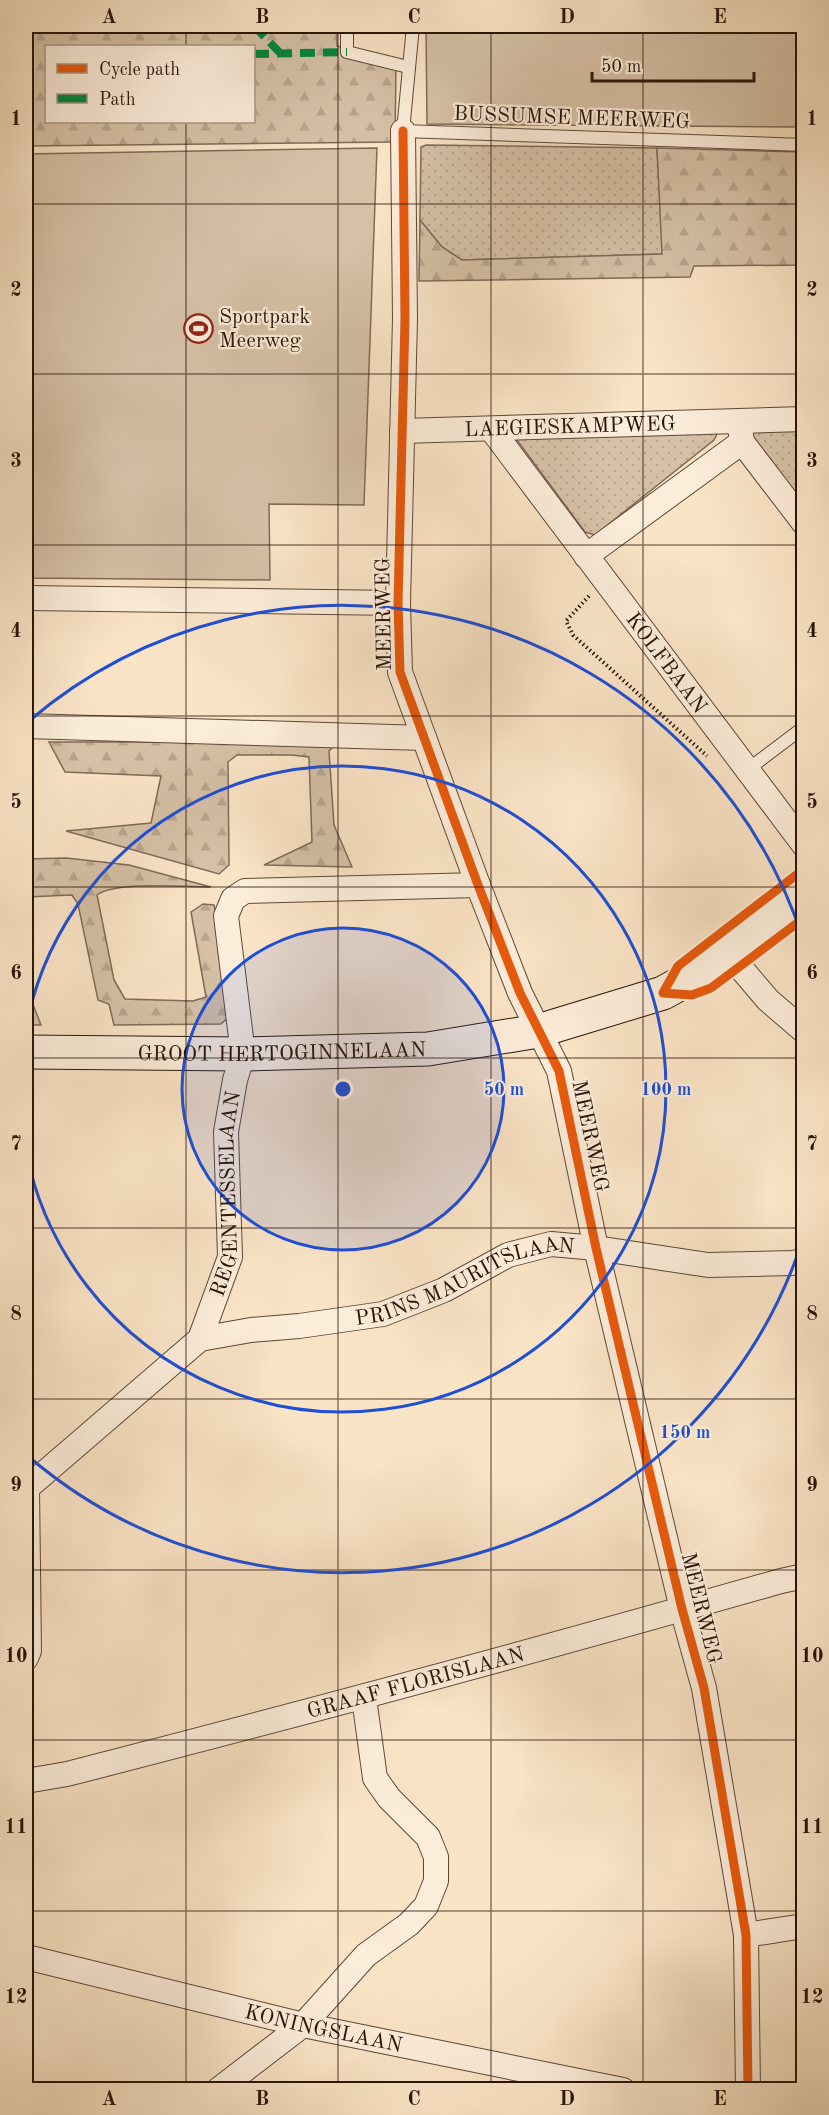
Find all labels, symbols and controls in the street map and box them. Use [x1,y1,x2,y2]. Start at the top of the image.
text: A [101,8,117,28]
text: B [255,8,269,28]
text: C [407,8,421,28]
text: D [559,8,575,28]
text: E [713,8,727,28]
legend [45,45,255,123]
scale bar [592,45,754,83]
text: 50 m [601,58,641,76]
text: Cycle path [99,61,180,79]
text: Path [99,91,136,109]
street label: BUSSUMSE MEERWEG [453,104,691,133]
text: 1 [10,110,22,130]
text: 1 [806,110,818,130]
text: 2 [10,281,22,301]
text: 2 [806,281,818,301]
place label: Sportpark Meerweg [219,307,310,352]
sports icon: Sportpark Meerweg [182,312,214,344]
street label: LAEGIESKAMPWEG [464,414,676,441]
text: 3 [10,452,22,472]
text: 3 [806,452,818,472]
street label: MEERWEG [373,557,396,671]
street label: KOLFBAAN [621,609,710,718]
text: 4 [10,622,22,642]
text: 4 [806,622,818,642]
text: 5 [10,792,22,813]
text: 5 [806,792,818,813]
text: 6 [10,964,22,984]
text: 6 [806,964,818,984]
street label: GROOT HERTOGINNELAAN [137,1040,427,1066]
centre of rings [333,1079,353,1099]
street label: MEERWEG [567,1079,612,1194]
text: 50 m [484,1081,524,1099]
text: 100 m [641,1081,691,1099]
street label: REGENTESSELAAN [207,1090,245,1300]
text: 7 [10,1135,22,1155]
text: 7 [806,1135,818,1155]
street label: PRINS MAURITSLAAN [354,1233,575,1330]
text: 8 [10,1305,22,1325]
text: 8 [806,1305,818,1325]
text: 150 m [660,1424,710,1442]
text: 9 [10,1476,22,1496]
text: 9 [806,1476,818,1496]
street label: MEERWEG [677,1551,724,1666]
street label: GRAAF FLORISLAAN [305,1644,527,1723]
text: 10 [4,1647,28,1667]
text: 10 [800,1647,824,1667]
text: 11 [4,1818,28,1838]
text: 11 [800,1818,824,1838]
text: 12 [4,1988,28,2008]
text: 12 [800,1988,824,2008]
street label: KONINGSLAAN [242,2002,404,2057]
text: A [101,2090,117,2110]
text: B [255,2090,269,2110]
text: C [407,2090,421,2110]
text: D [559,2090,575,2110]
text: E [713,2090,727,2110]

